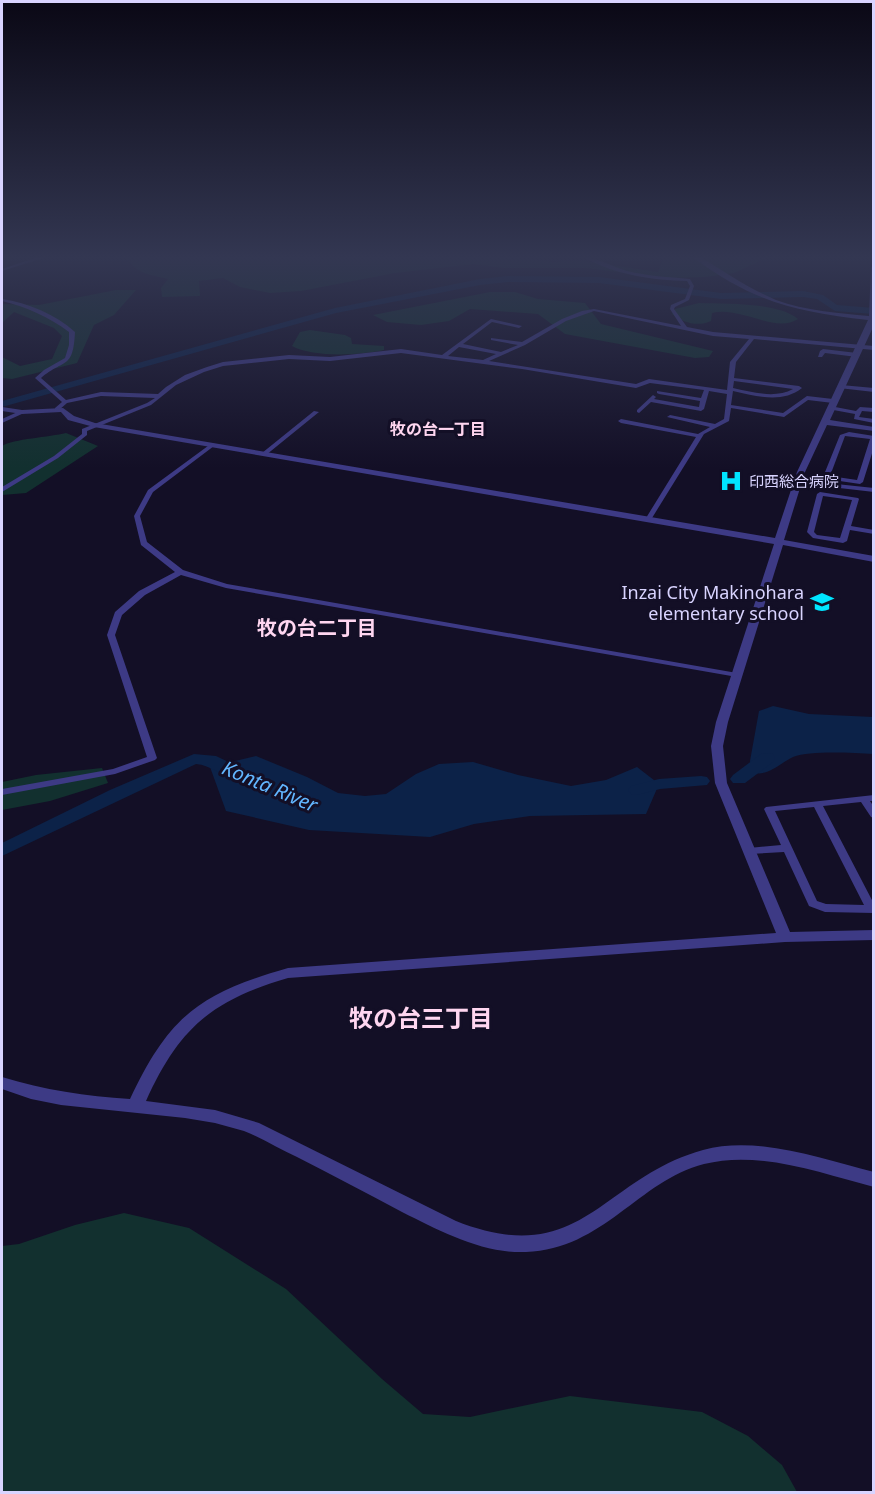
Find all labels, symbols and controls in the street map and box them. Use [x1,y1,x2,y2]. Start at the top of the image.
district label: 牧の台一丁目 [390,418,486,440]
hospital icon: 印西総合病院 [718,468,744,494]
place label: 印西総合病院 [749,471,839,491]
place label: Inzai City Makinohara elementary school [621,580,804,625]
school or university icon: Inzai City Makinohara elementary school [809,589,835,615]
district label: 牧の台二丁目 [257,614,377,641]
water label: Konta River [218,754,323,819]
district label: 牧の台三丁目 [349,1001,493,1034]

